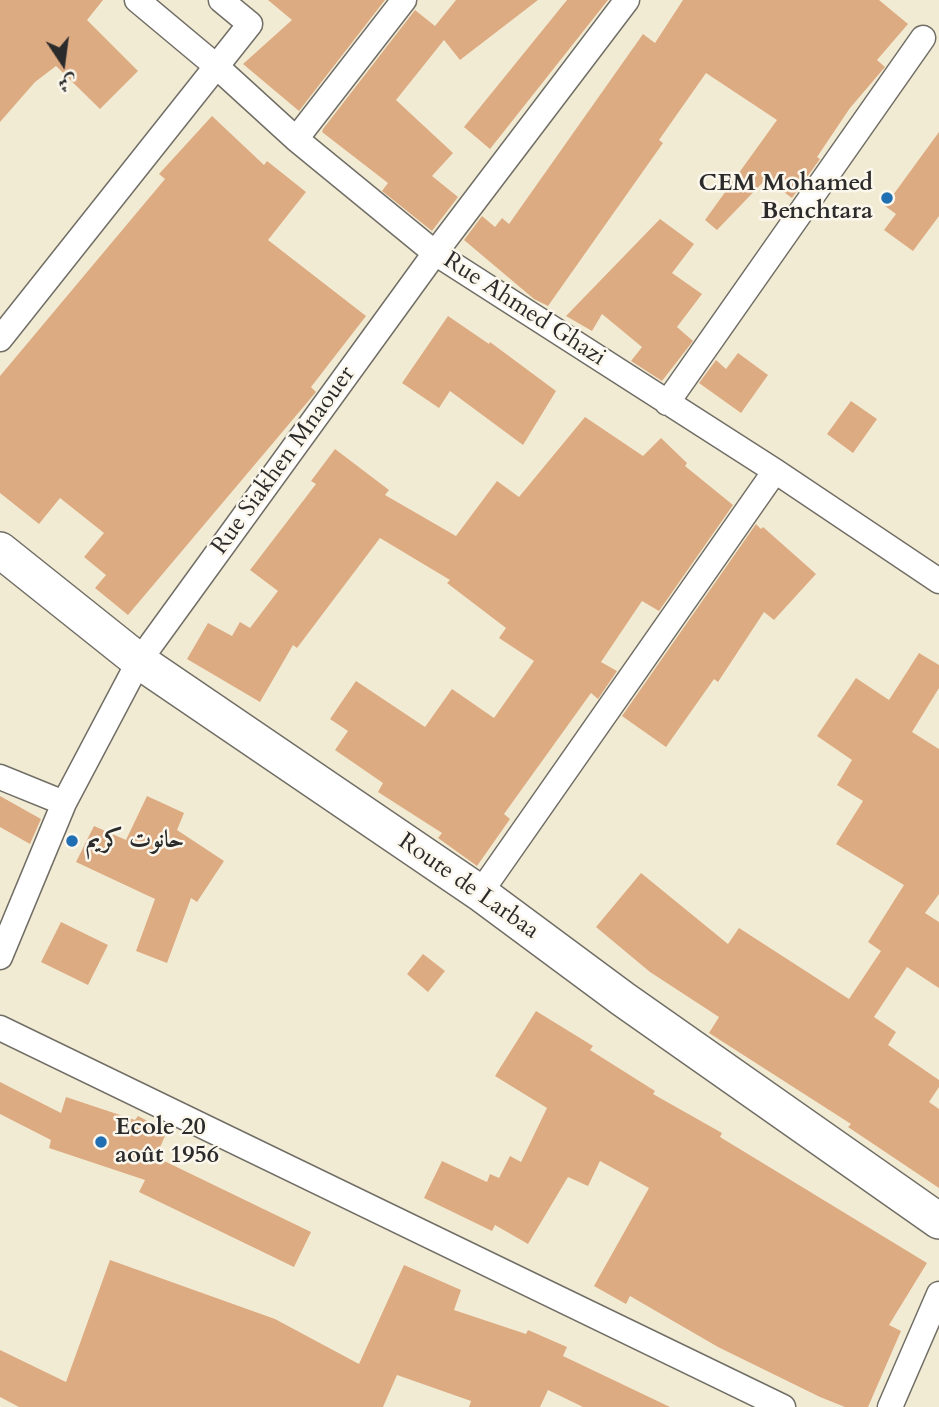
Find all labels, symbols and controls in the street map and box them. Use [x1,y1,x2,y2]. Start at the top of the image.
north arrow [28,28,98,98]
text: ش [56,69,80,98]
place label: CEM Mohamed Benchtara [699,170,873,226]
marker: CEM Mohamed Benchtara [879,190,895,206]
street label: Rue Ahmed Ghazi [437,247,611,373]
street label: Rue Siakhen Mnaouer [206,361,362,561]
place label: حانوت كريم [86,827,184,855]
street label: Route de Larbaa [392,828,544,946]
marker: حانوت كريم [64,833,80,849]
place label: Ecole 20 août 1956 [115,1114,219,1170]
marker: Ecole 20 août 1956 [93,1134,109,1150]

